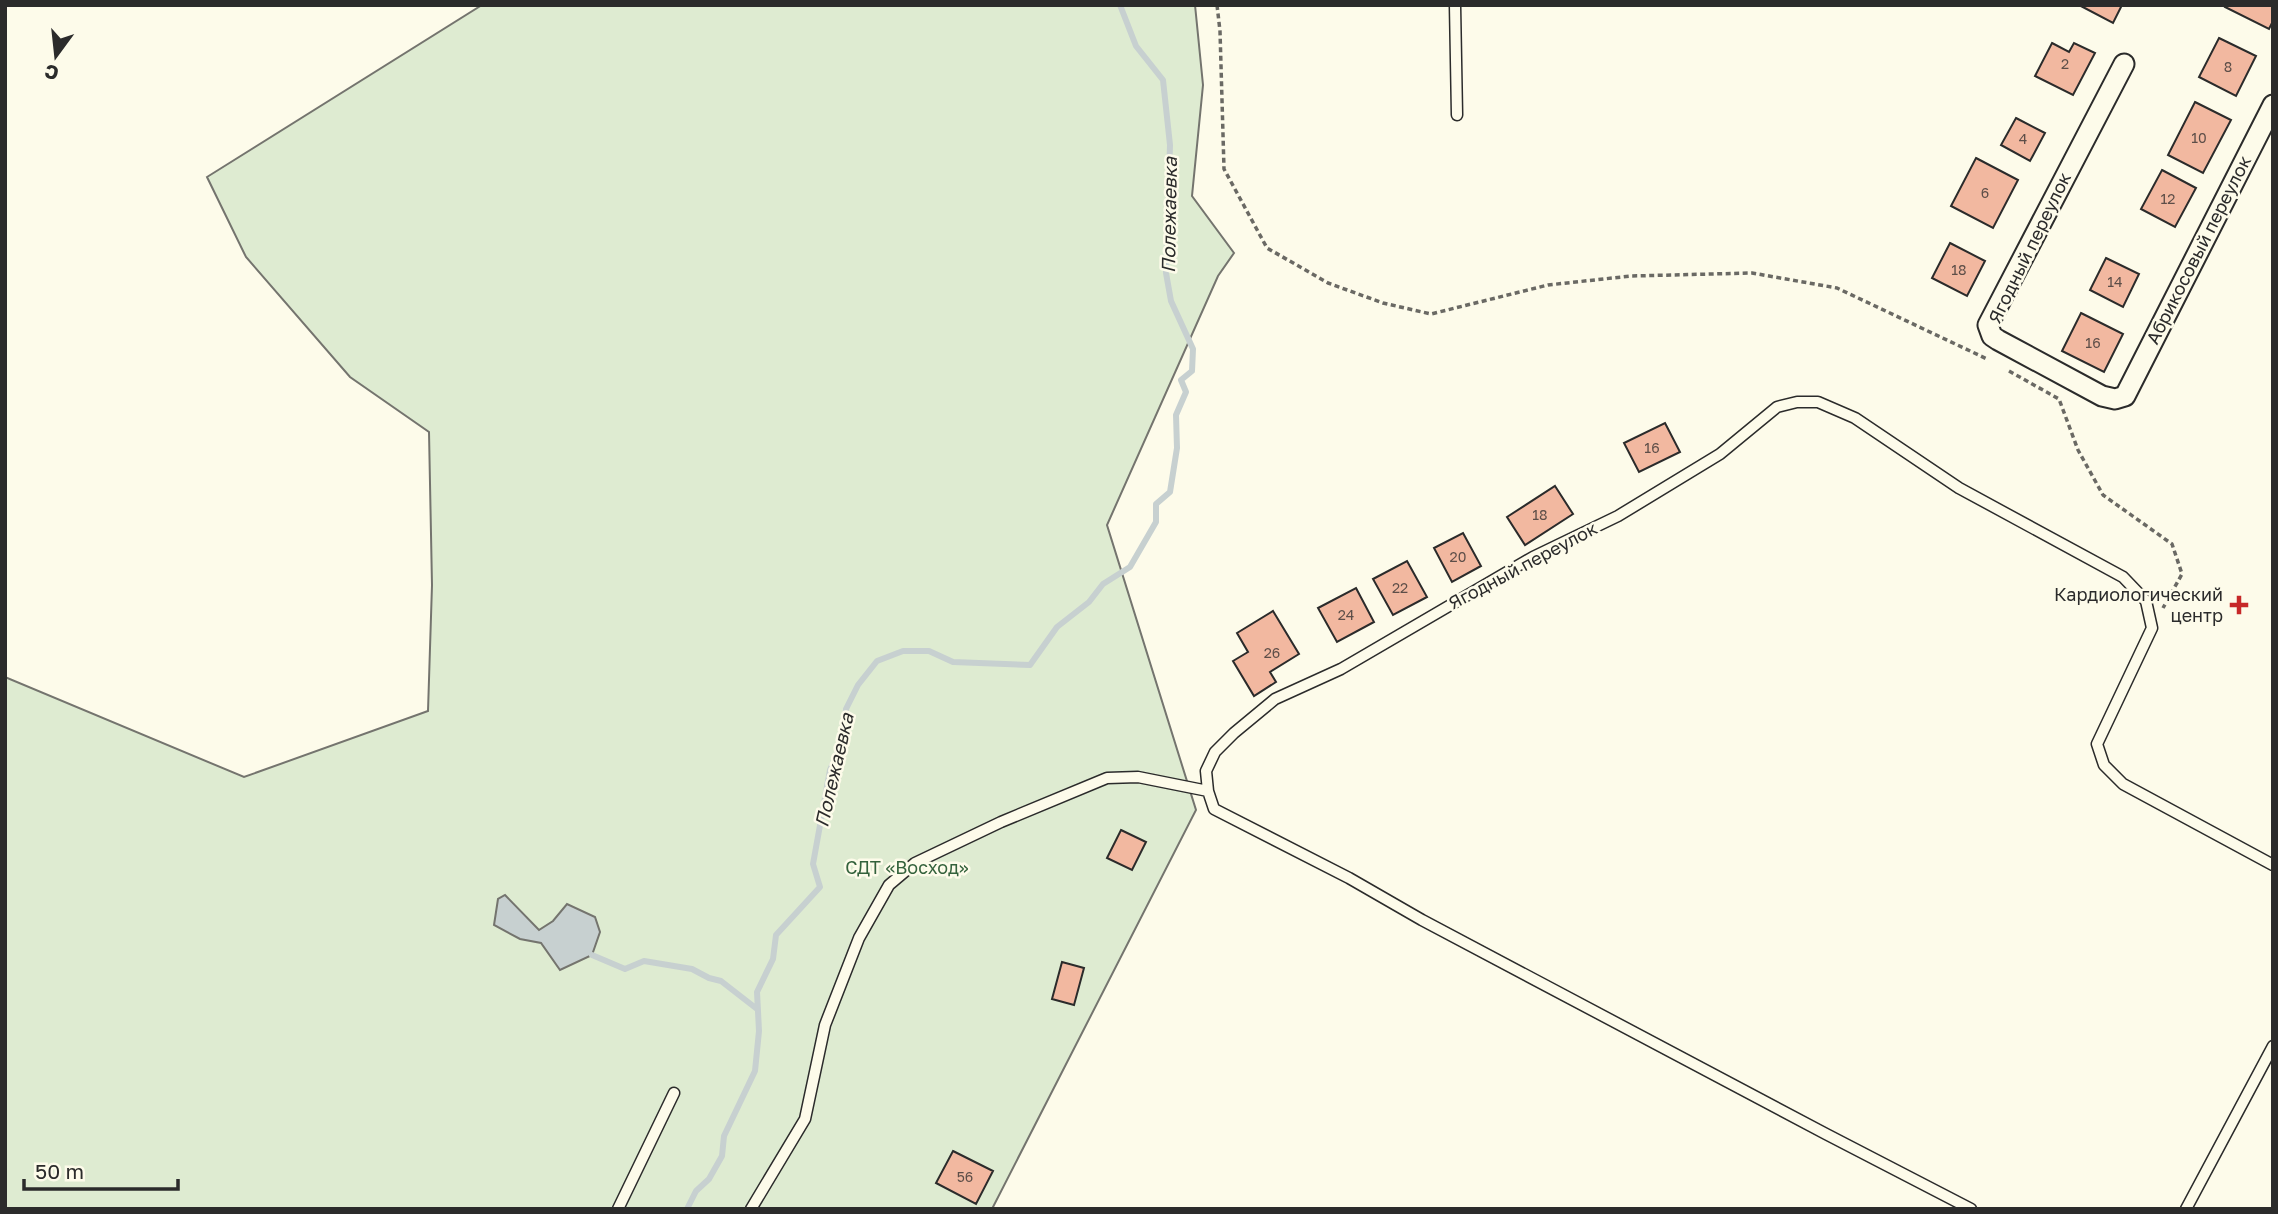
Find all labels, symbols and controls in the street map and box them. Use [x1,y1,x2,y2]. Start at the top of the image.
north arrow [21,21,91,91]
house number: 2 [2061,55,2069,72]
house number: 8 [2224,58,2232,75]
text: С [42,60,61,86]
house number: 10 [2191,129,2207,146]
house number: 4 [2019,130,2027,147]
street label: Абрикосовый переулок [2141,152,2255,347]
water label: Полежаевка [1156,155,1181,273]
street label: Ягодный переулок [1983,168,2075,327]
house number: 6 [1981,184,1989,201]
house number: 12 [2161,190,2175,207]
house number: 18 [1951,261,1967,278]
house number: 14 [2107,273,2123,290]
house number: 16 [2085,334,2101,351]
house number: 16 [1644,439,1660,456]
house number: 18 [1532,506,1548,523]
street label: Ягодный переулок [1444,517,1601,614]
house number: 20 [1450,548,1466,565]
house number: 22 [1392,579,1408,596]
place label: Кардиологический центр [2054,583,2223,626]
marker: Кардиологический центр [2229,595,2249,615]
house number: 24 [1338,606,1354,623]
house number: 26 [1264,644,1280,661]
water label: Полежаевка [809,709,858,829]
park label: СДТ «Восход» [845,856,969,878]
scale bar [24,1148,178,1192]
text: 50 m [35,1158,84,1184]
house number: 56 [957,1168,973,1185]

